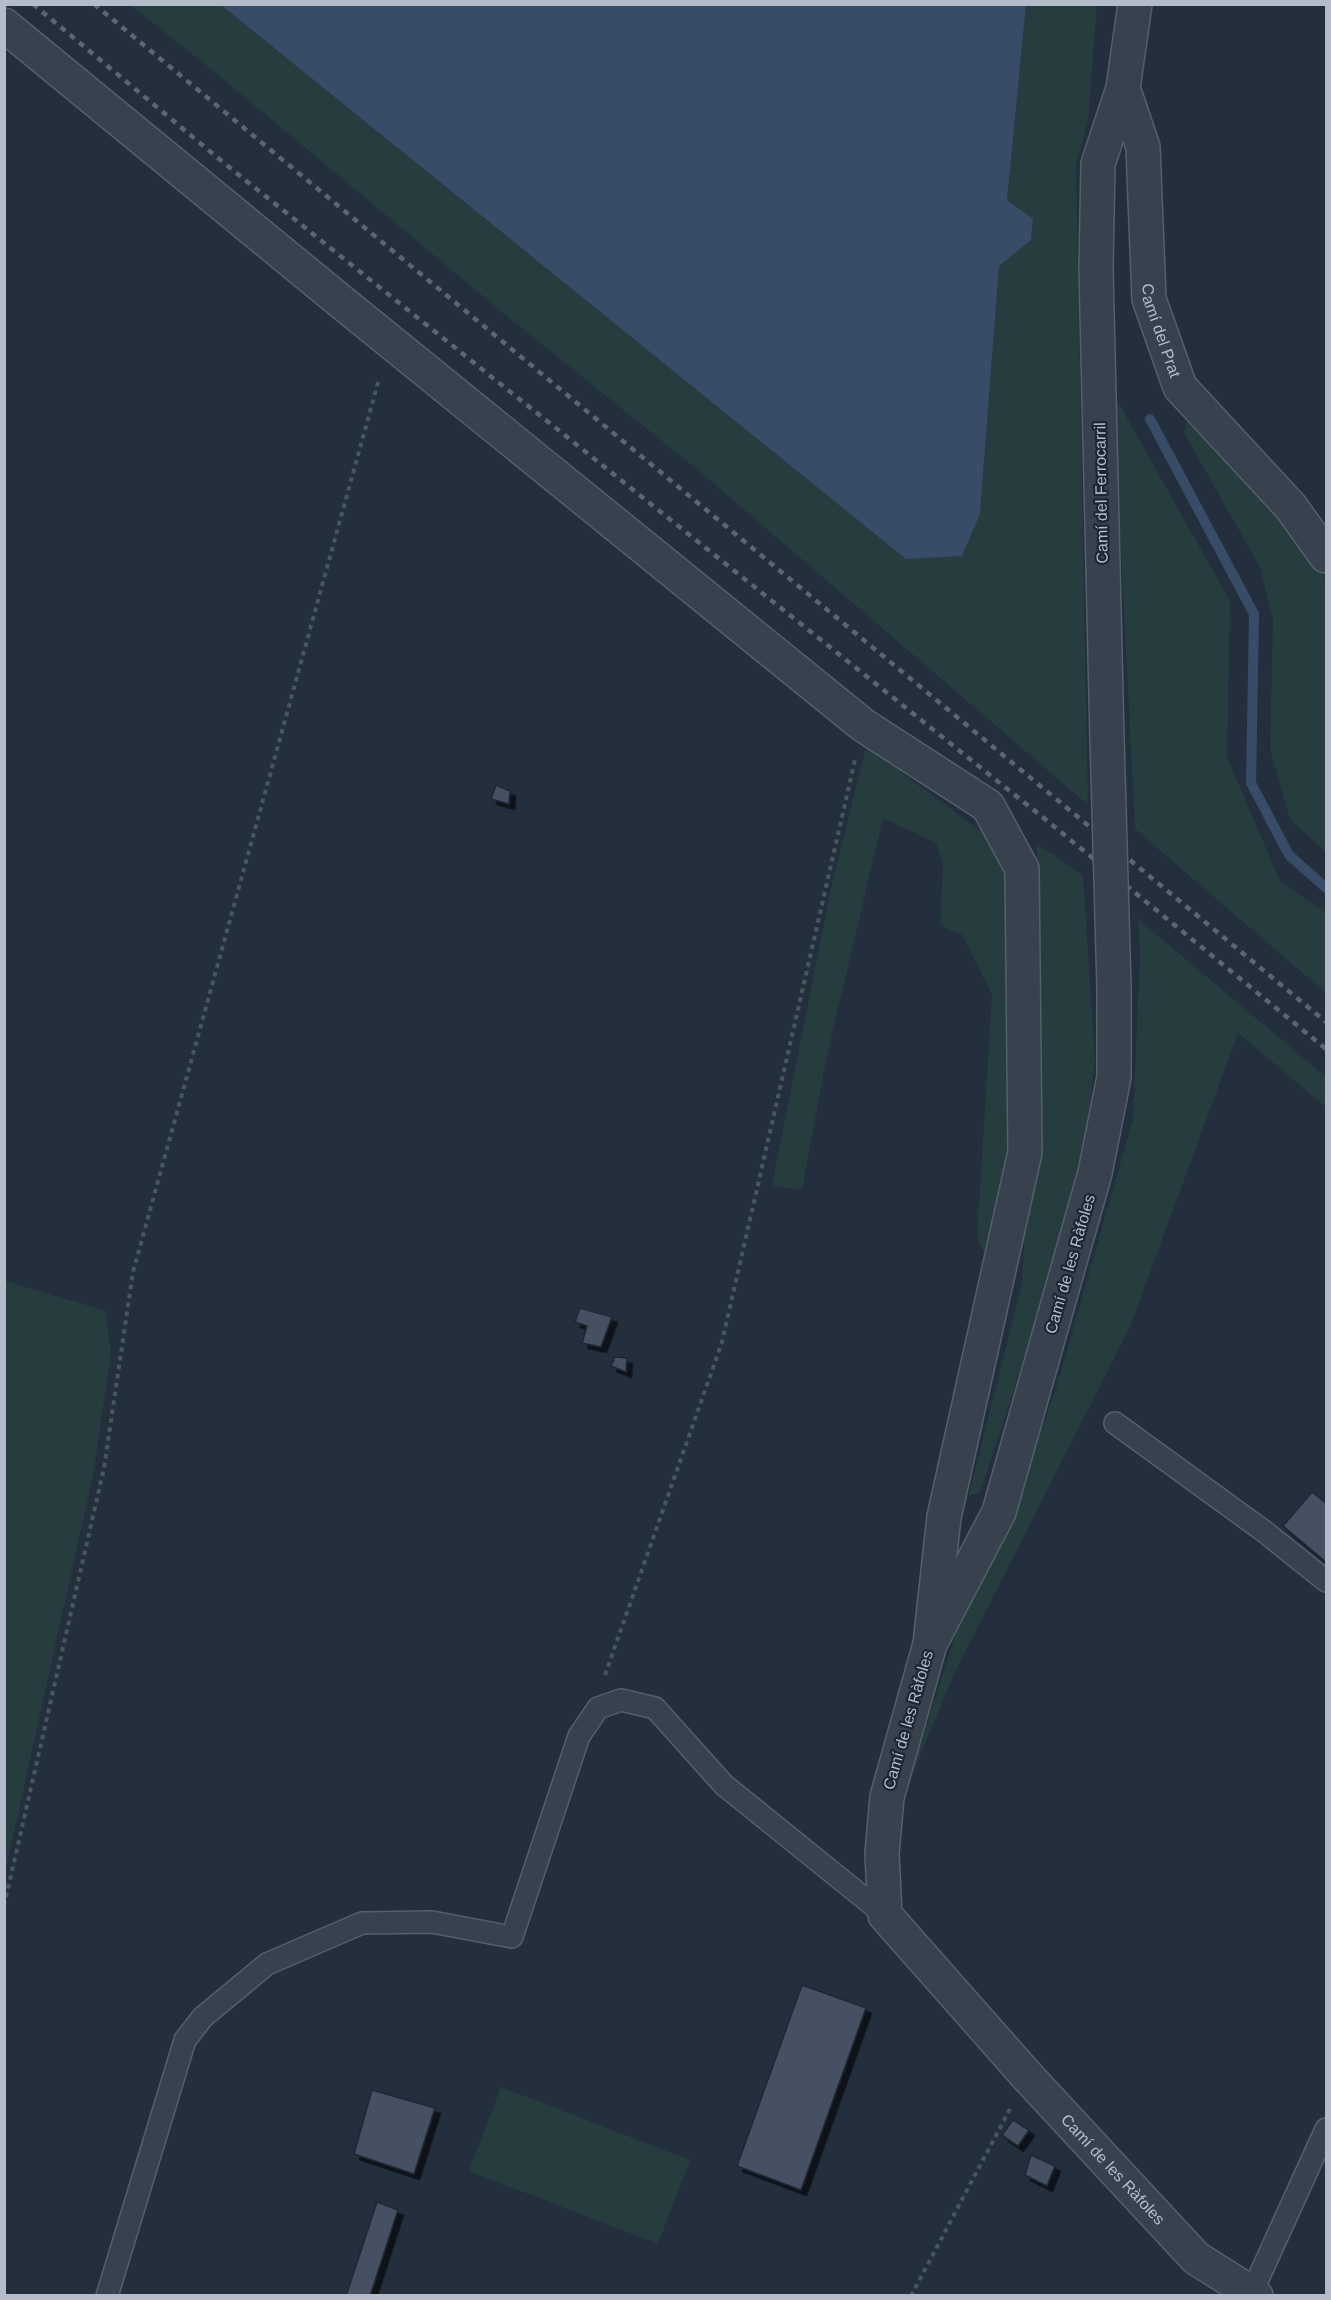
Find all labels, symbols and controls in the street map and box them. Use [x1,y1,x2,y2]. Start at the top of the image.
street label: Camí del Prat [1140,283,1185,380]
street label: Camí del Ferrocarril [1091,422,1111,564]
street label: Camí de les Ràfoles [1042,1192,1098,1336]
street label: Camí de les Ràfoles [880,1648,936,1792]
street label: Camí de les Ràfoles [1058,2110,1169,2228]

